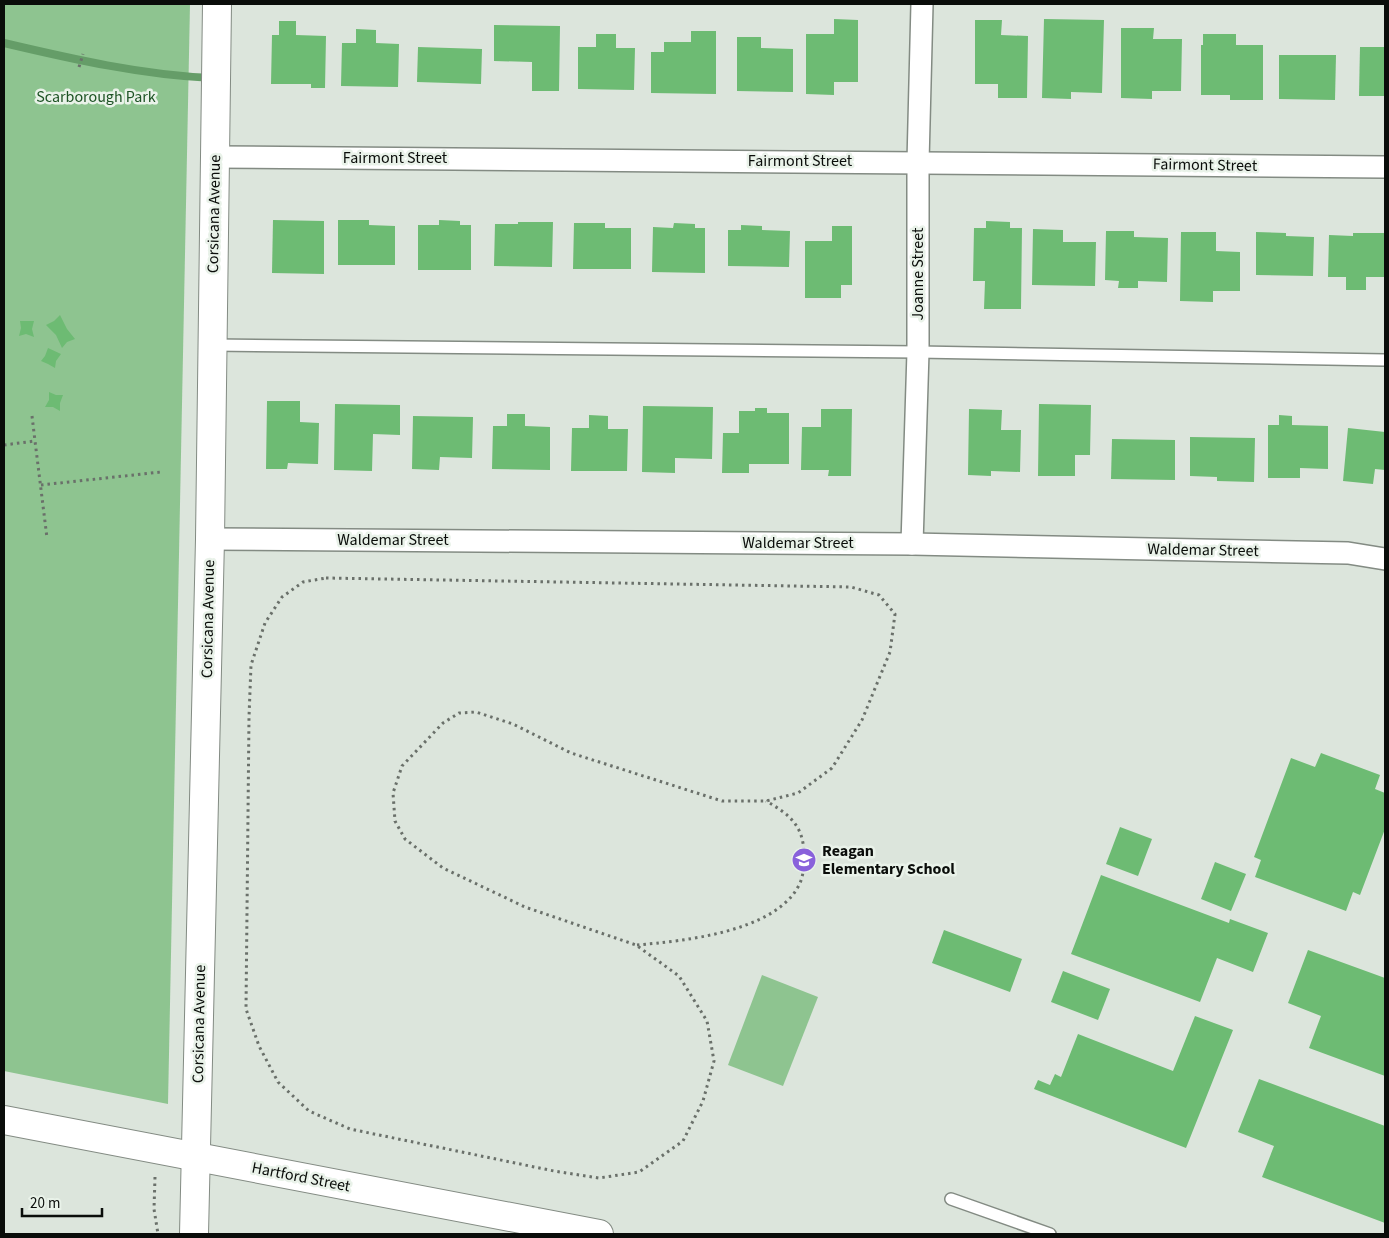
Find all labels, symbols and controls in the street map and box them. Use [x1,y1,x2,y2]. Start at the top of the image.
park label: Scarborough Park [36,86,156,108]
street label: Fairmont Street [343,147,448,169]
street label: Fairmont Street [748,150,853,172]
street label: Fairmont Street [1153,153,1258,177]
street label: Corsicana Avenue [202,155,226,273]
street label: Joanne Street [907,227,929,320]
street label: Waldemar Street [337,529,449,551]
street label: Waldemar Street [742,532,854,554]
street label: Waldemar Street [1147,538,1259,562]
street label: Corsicana Avenue [196,560,220,678]
place label: Reagan Elementary School [822,840,955,880]
school or university icon: Reagan Elementary School [791,847,817,873]
street label: Corsicana Avenue [187,965,211,1083]
street label: Hartford Street [250,1157,353,1197]
scale bar [22,1186,102,1218]
text: 20 m [30,1193,60,1214]

